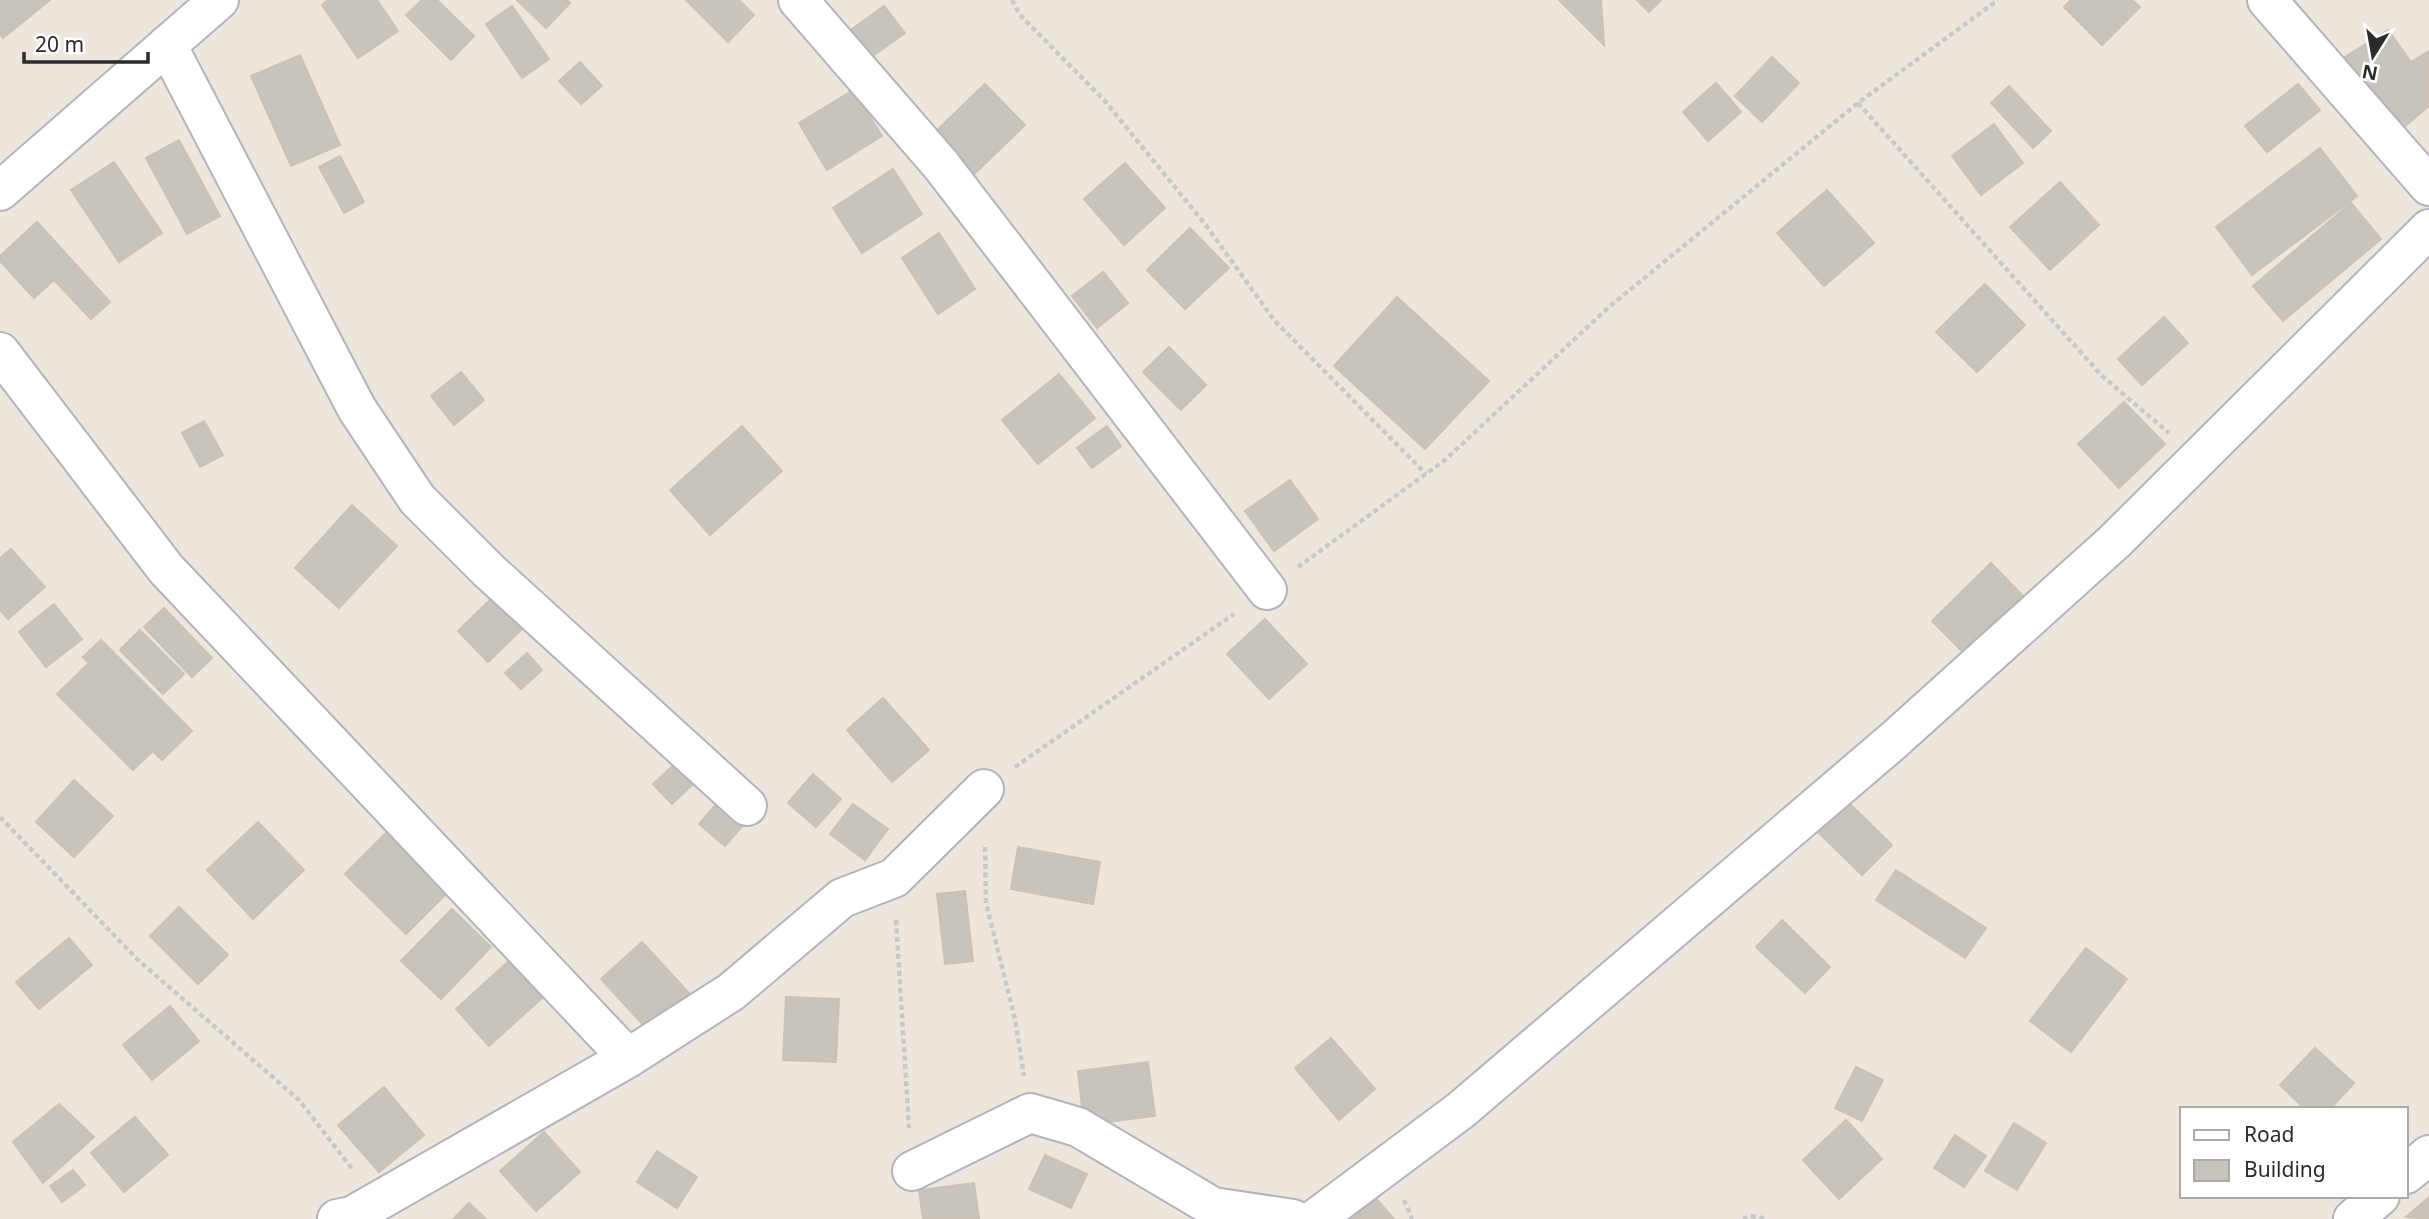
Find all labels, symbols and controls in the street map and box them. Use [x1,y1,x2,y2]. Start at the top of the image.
scale bar [24,21,149,65]
north arrow [2338,21,2408,91]
text: 20 m [35,30,84,58]
text: N [2360,58,2380,87]
legend [2180,1107,2408,1198]
text: Road [2244,1120,2294,1148]
text: Building [2244,1155,2326,1183]

